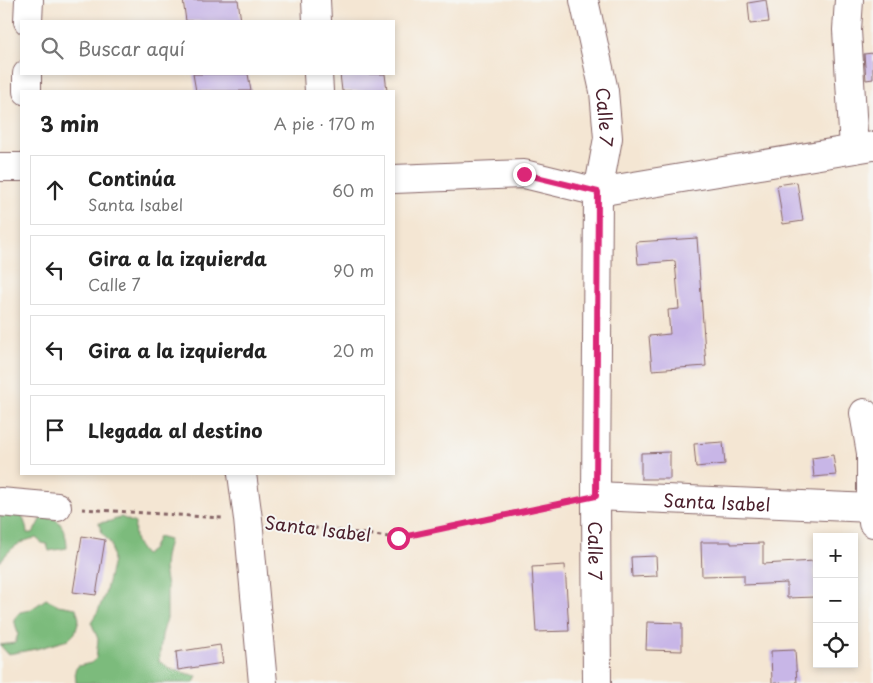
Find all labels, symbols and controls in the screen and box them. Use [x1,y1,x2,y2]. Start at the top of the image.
search box [20,20,395,75]
icon: search [38,34,66,62]
text: Buscar aquí [78,34,185,62]
street label: Calle 7 [590,86,622,149]
text: 3 min [40,107,99,139]
text: A pie · 170 m [274,111,375,135]
route end [513,163,536,186]
text: Continúa [88,164,176,192]
icon: ahead [41,176,69,204]
text: 60 m [332,178,374,202]
text: Santa Isabel [88,192,183,216]
text: Gira a la izquierda [88,244,267,272]
icon: left [41,256,69,284]
text: 90 m [333,258,374,282]
text: Calle 7 [88,272,141,296]
icon: left [41,336,69,364]
text: Gira a la izquierda [88,336,267,364]
text: 20 m [333,338,374,362]
icon: arrive [41,416,69,444]
text: Llegada al destino [88,416,262,444]
street label: Santa Isabel [663,485,771,517]
street label: Santa Isabel [263,508,373,548]
street label: Calle 7 [583,521,610,580]
route start [387,527,410,550]
map controls [813,533,858,668]
button: + [813,533,858,578]
button: − [813,578,858,623]
button: locate [813,623,858,668]

